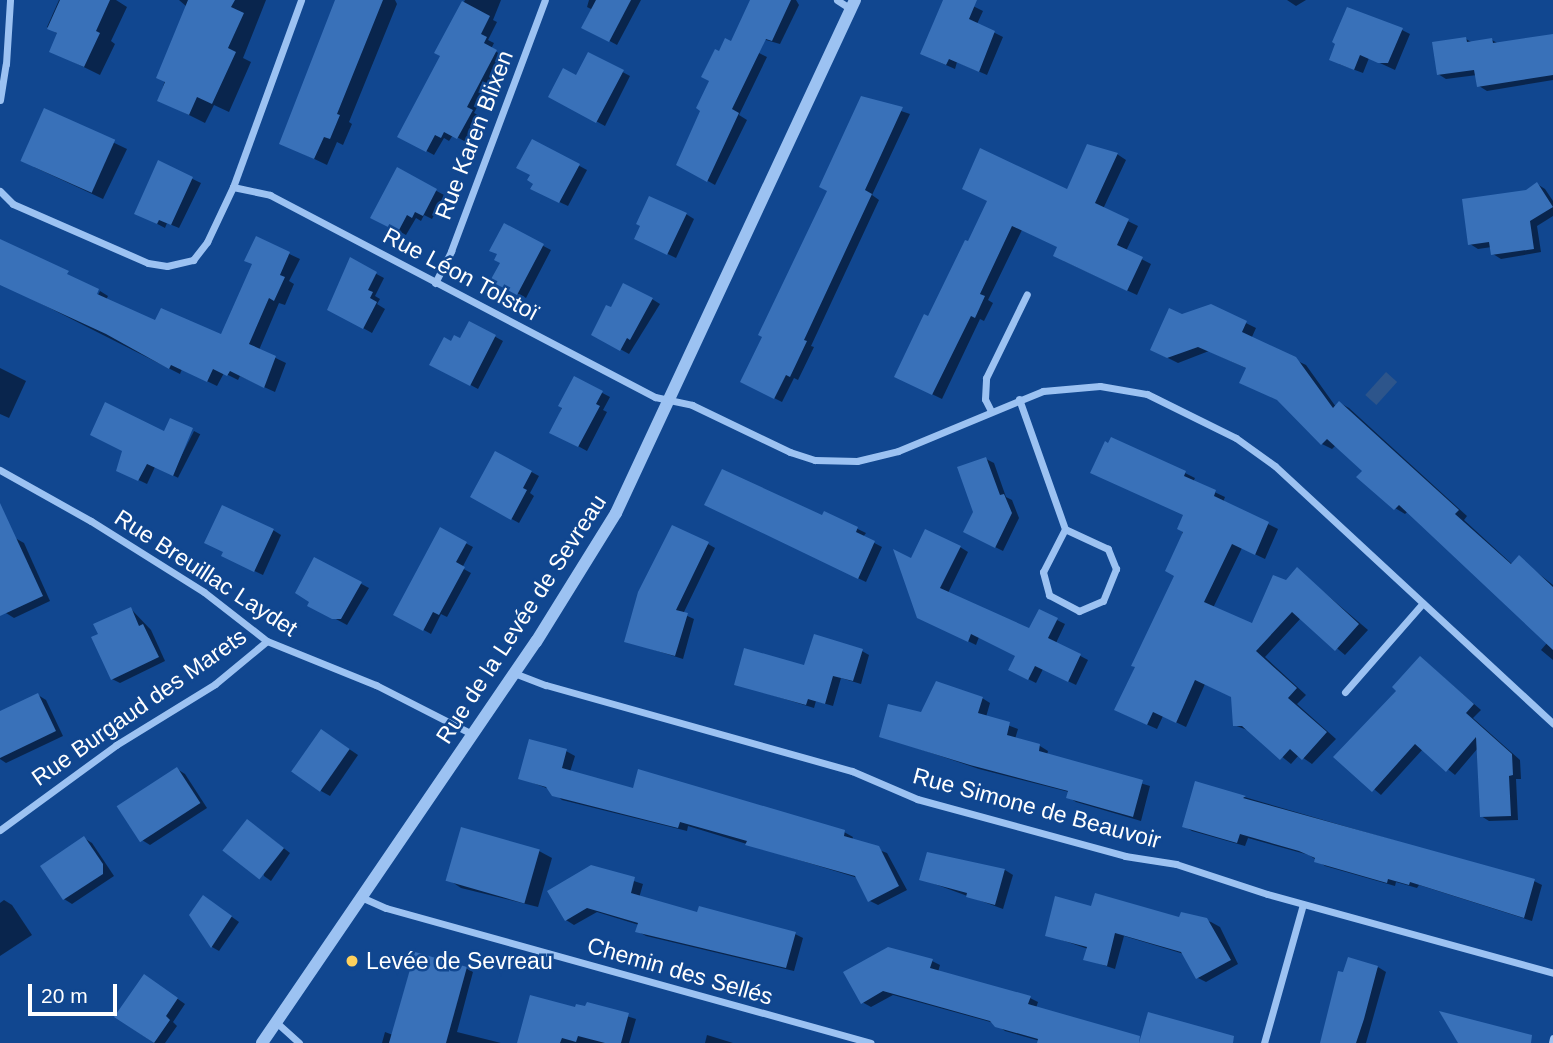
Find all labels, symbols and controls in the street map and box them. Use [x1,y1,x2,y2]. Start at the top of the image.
street label: Rue Karen Blixen [429,47,519,223]
street label: Rue Léon Tolstoï [378,221,544,327]
street label: Rue de la Levée de Sevreau [430,489,612,749]
street label: Rue Breuillac Laydet [109,504,303,642]
street label: Rue Burgaud des Marets [26,622,252,792]
street label: Rue Simone de Beauvoir [910,762,1164,854]
street label: Chemin des Sellés [584,931,776,1011]
place label: Levée de Sevreau [366,947,553,975]
marker: Levée de Sevreau [344,953,360,969]
scale bar [32,970,121,1014]
text: 20 m [41,984,88,1007]

